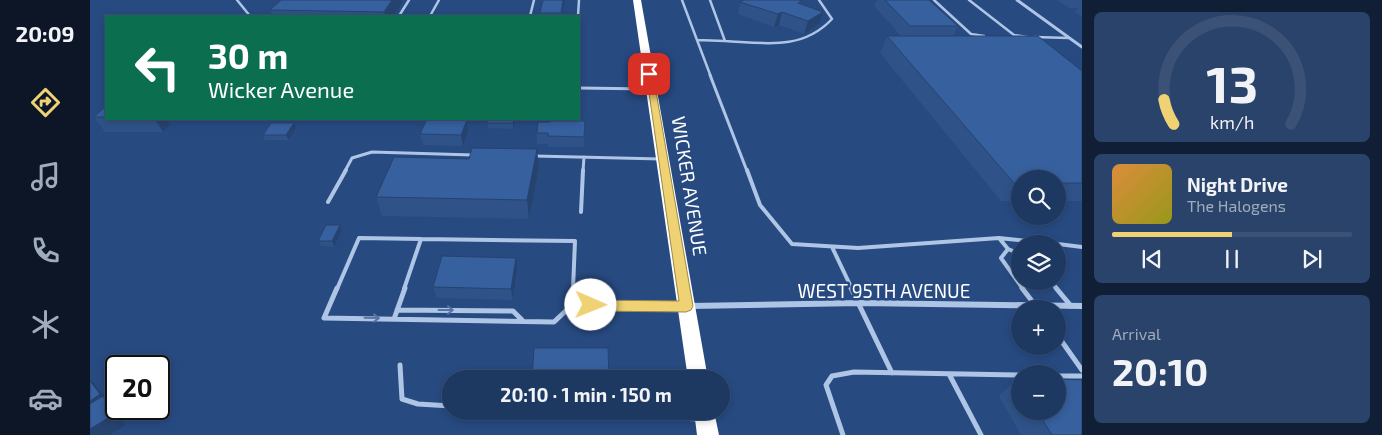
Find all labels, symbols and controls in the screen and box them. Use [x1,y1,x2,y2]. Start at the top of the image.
text: 20:09 [15,20,75,46]
text: 30 m [208,34,288,76]
icon: left [125,35,190,100]
text: 13 [1206,51,1258,113]
pin [628,53,670,95]
icon: arrive [635,60,663,88]
text: Wicker Avenue [208,76,354,102]
icon: directions [28,85,63,120]
text: km/h [1210,111,1254,133]
street label: WICKER AVENUE [668,114,712,258]
icon: music [28,159,63,194]
map controls [1011,170,1066,420]
button: search [1011,170,1066,225]
text: Night Drive [1187,173,1288,196]
text: The Halogens [1187,196,1286,215]
icon: phone [28,233,63,268]
button: layers [1011,235,1066,290]
icon: previous [1138,245,1166,273]
icon: pause [1218,245,1246,273]
icon: next [1298,245,1326,273]
position arrow [564,278,616,330]
street label: WEST 95TH AVENUE [798,279,970,302]
button: + [1011,300,1066,355]
one-way arrow [438,305,454,315]
icon: climate [28,307,63,342]
one-way arrow [364,314,380,323]
text: Arrival [1112,324,1161,343]
text: 20:10 [1112,348,1208,394]
speed limit sign: 20 [105,355,170,420]
button: − [1011,365,1066,420]
icon: car [28,381,63,416]
text: 20:10 · 1 min · 150 m [500,383,672,406]

